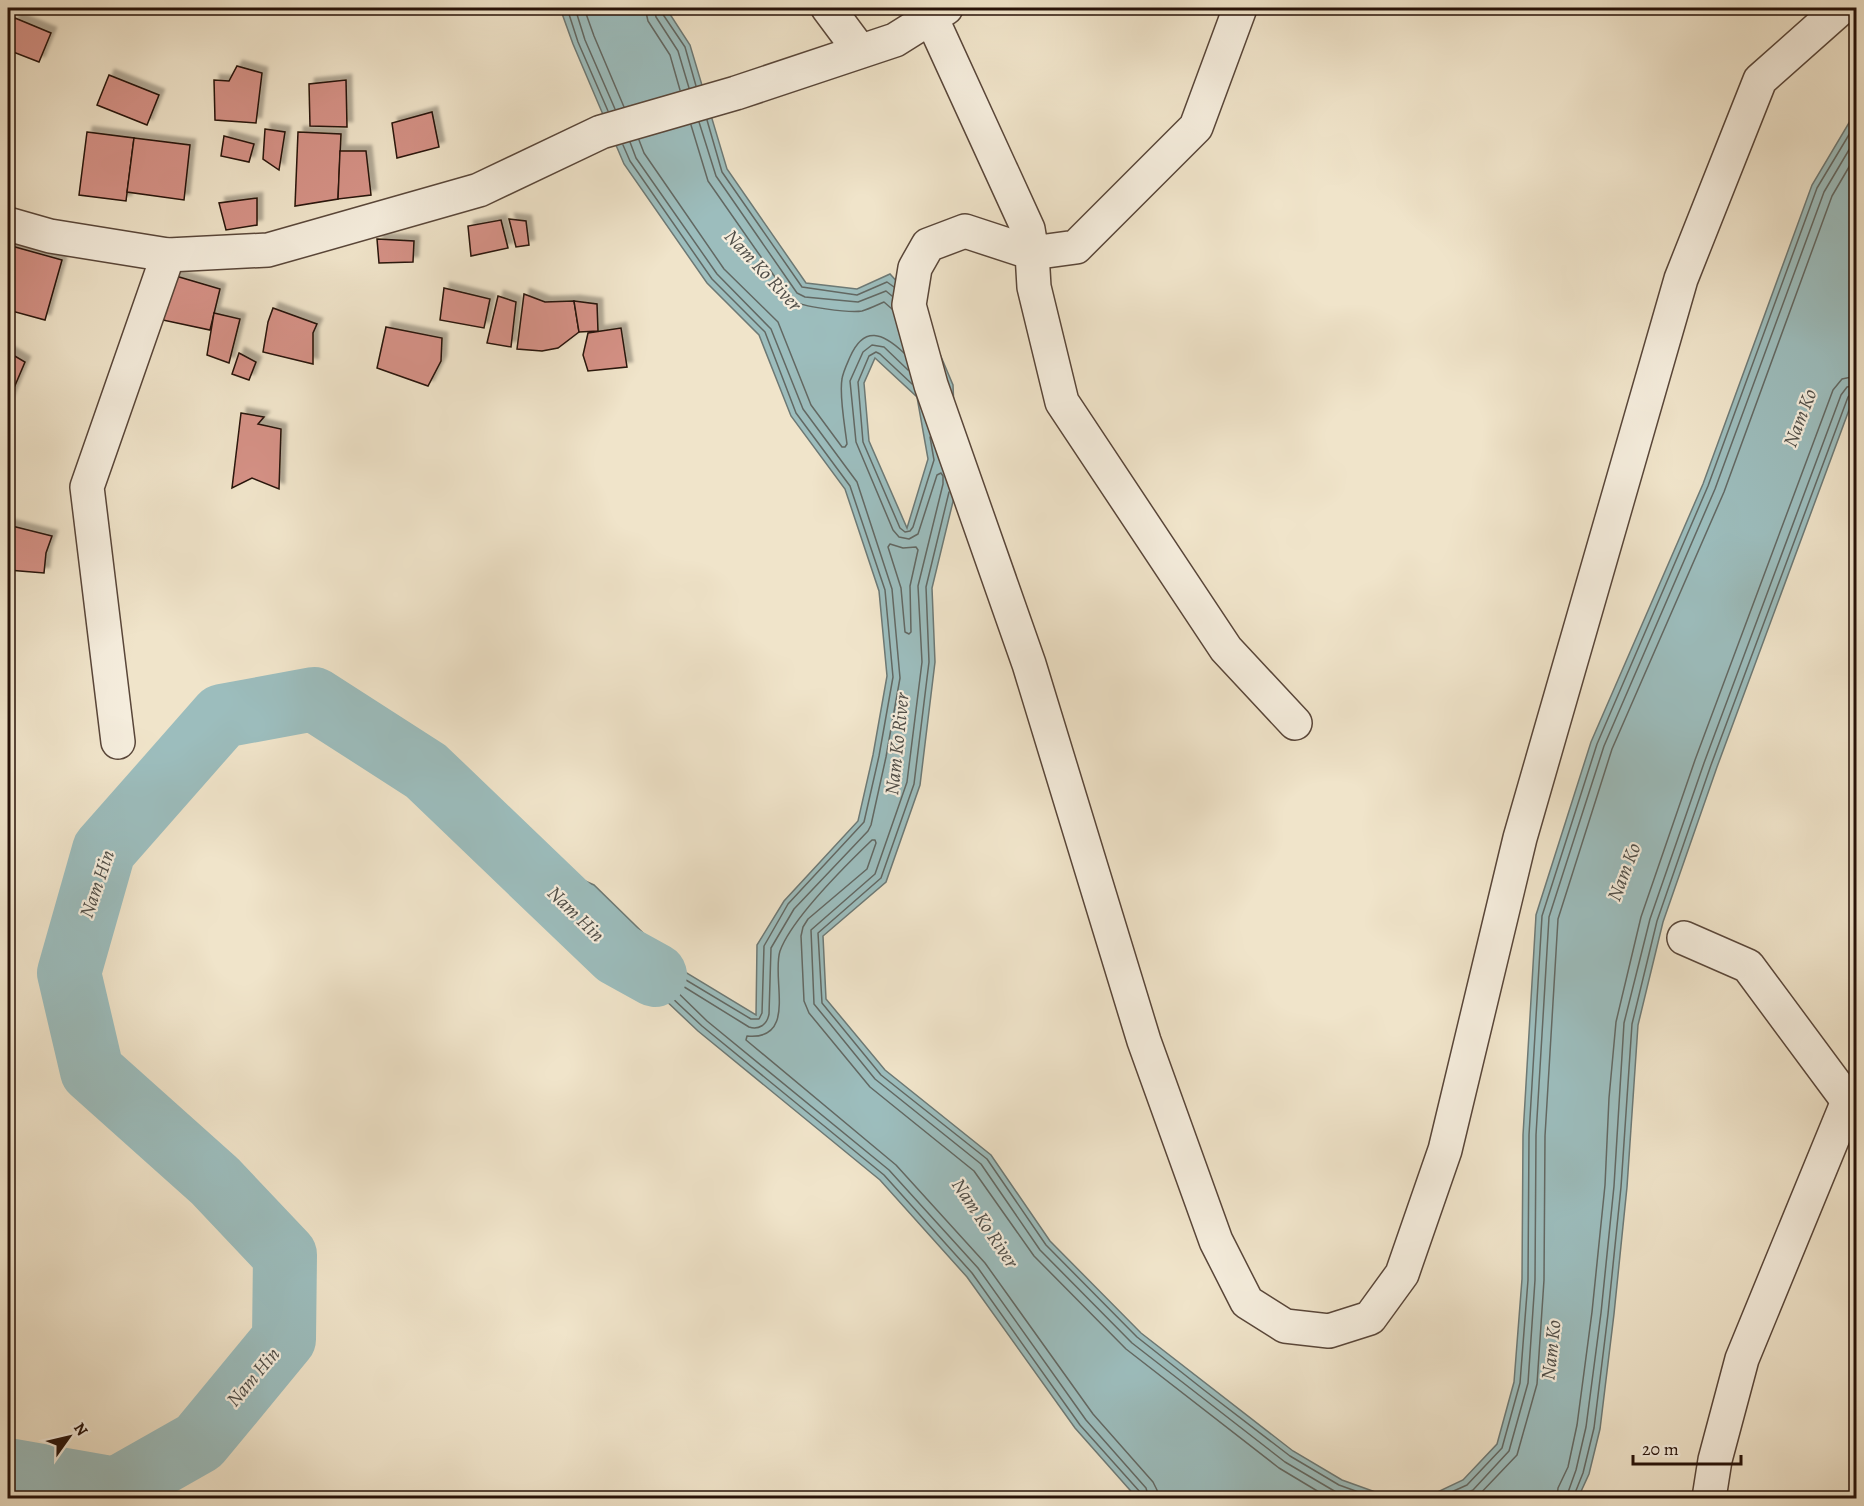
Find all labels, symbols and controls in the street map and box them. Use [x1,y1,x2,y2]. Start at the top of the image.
water label: Nam Ko River [718,223,809,318]
water label: Nam Ko [1777,385,1823,451]
water label: Nam Ko River [878,691,916,796]
water label: Nam Ko [1601,839,1647,905]
water label: Nam Hin [73,846,121,922]
water label: Nam Hin [541,880,611,948]
water label: Nam Ko River [945,1173,1025,1274]
water label: Nam Ko [1534,1319,1568,1381]
water label: Nam Hin [220,1341,286,1413]
north arrow [39,1407,99,1467]
text: N [68,1418,93,1440]
scale bar [1633,1428,1741,1466]
text: 20 m [1642,1437,1679,1461]

